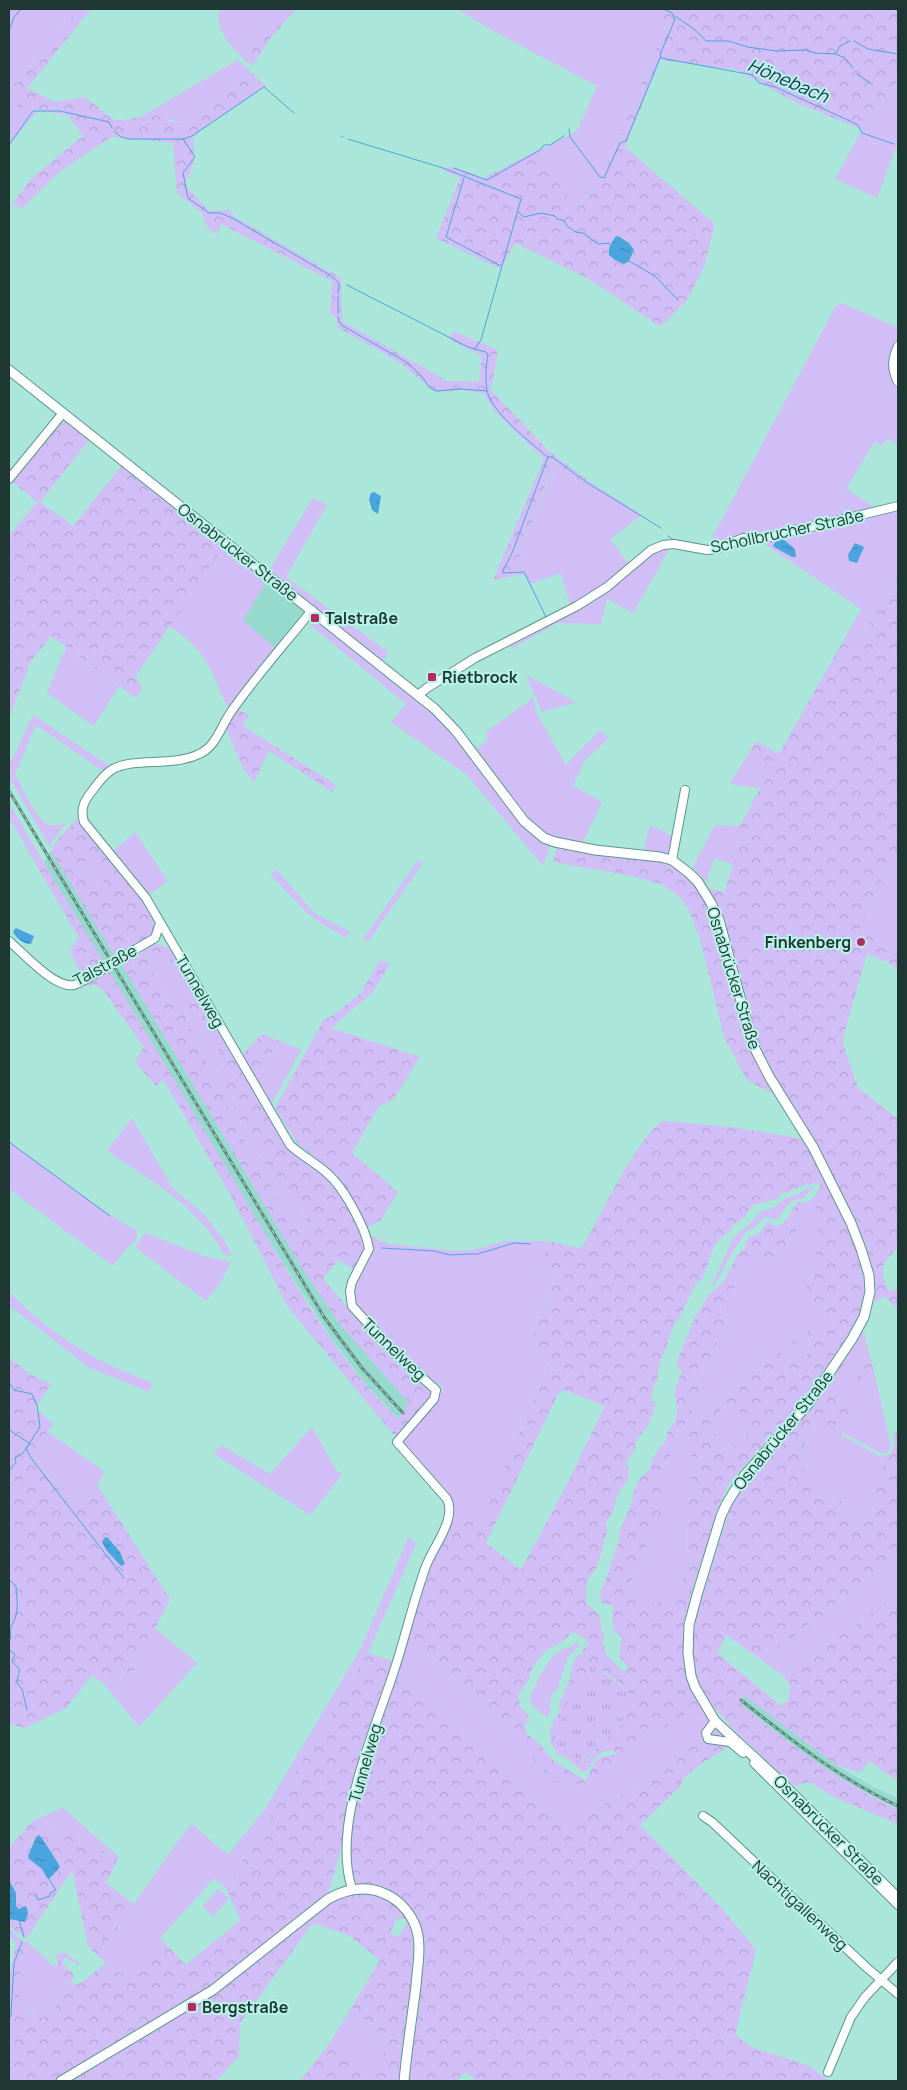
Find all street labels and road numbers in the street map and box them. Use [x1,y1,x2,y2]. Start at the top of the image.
street label: Osnabrücker Straße [173,498,303,606]
street label: Schollbrucher Straße [708,504,866,558]
street label: Osnabrücker Straße [702,904,766,1052]
street label: Talstraße [69,939,141,991]
street label: Tunnelweg [170,950,230,1032]
street label: Tunnelweg [357,1313,431,1385]
street label: Osnabrücker Straße [728,1366,838,1494]
street label: Tunnelweg [343,1721,387,1805]
street label: Osnabrücker Straße [769,1770,889,1890]
street label: Nachtigallenweg [747,1855,853,1955]

